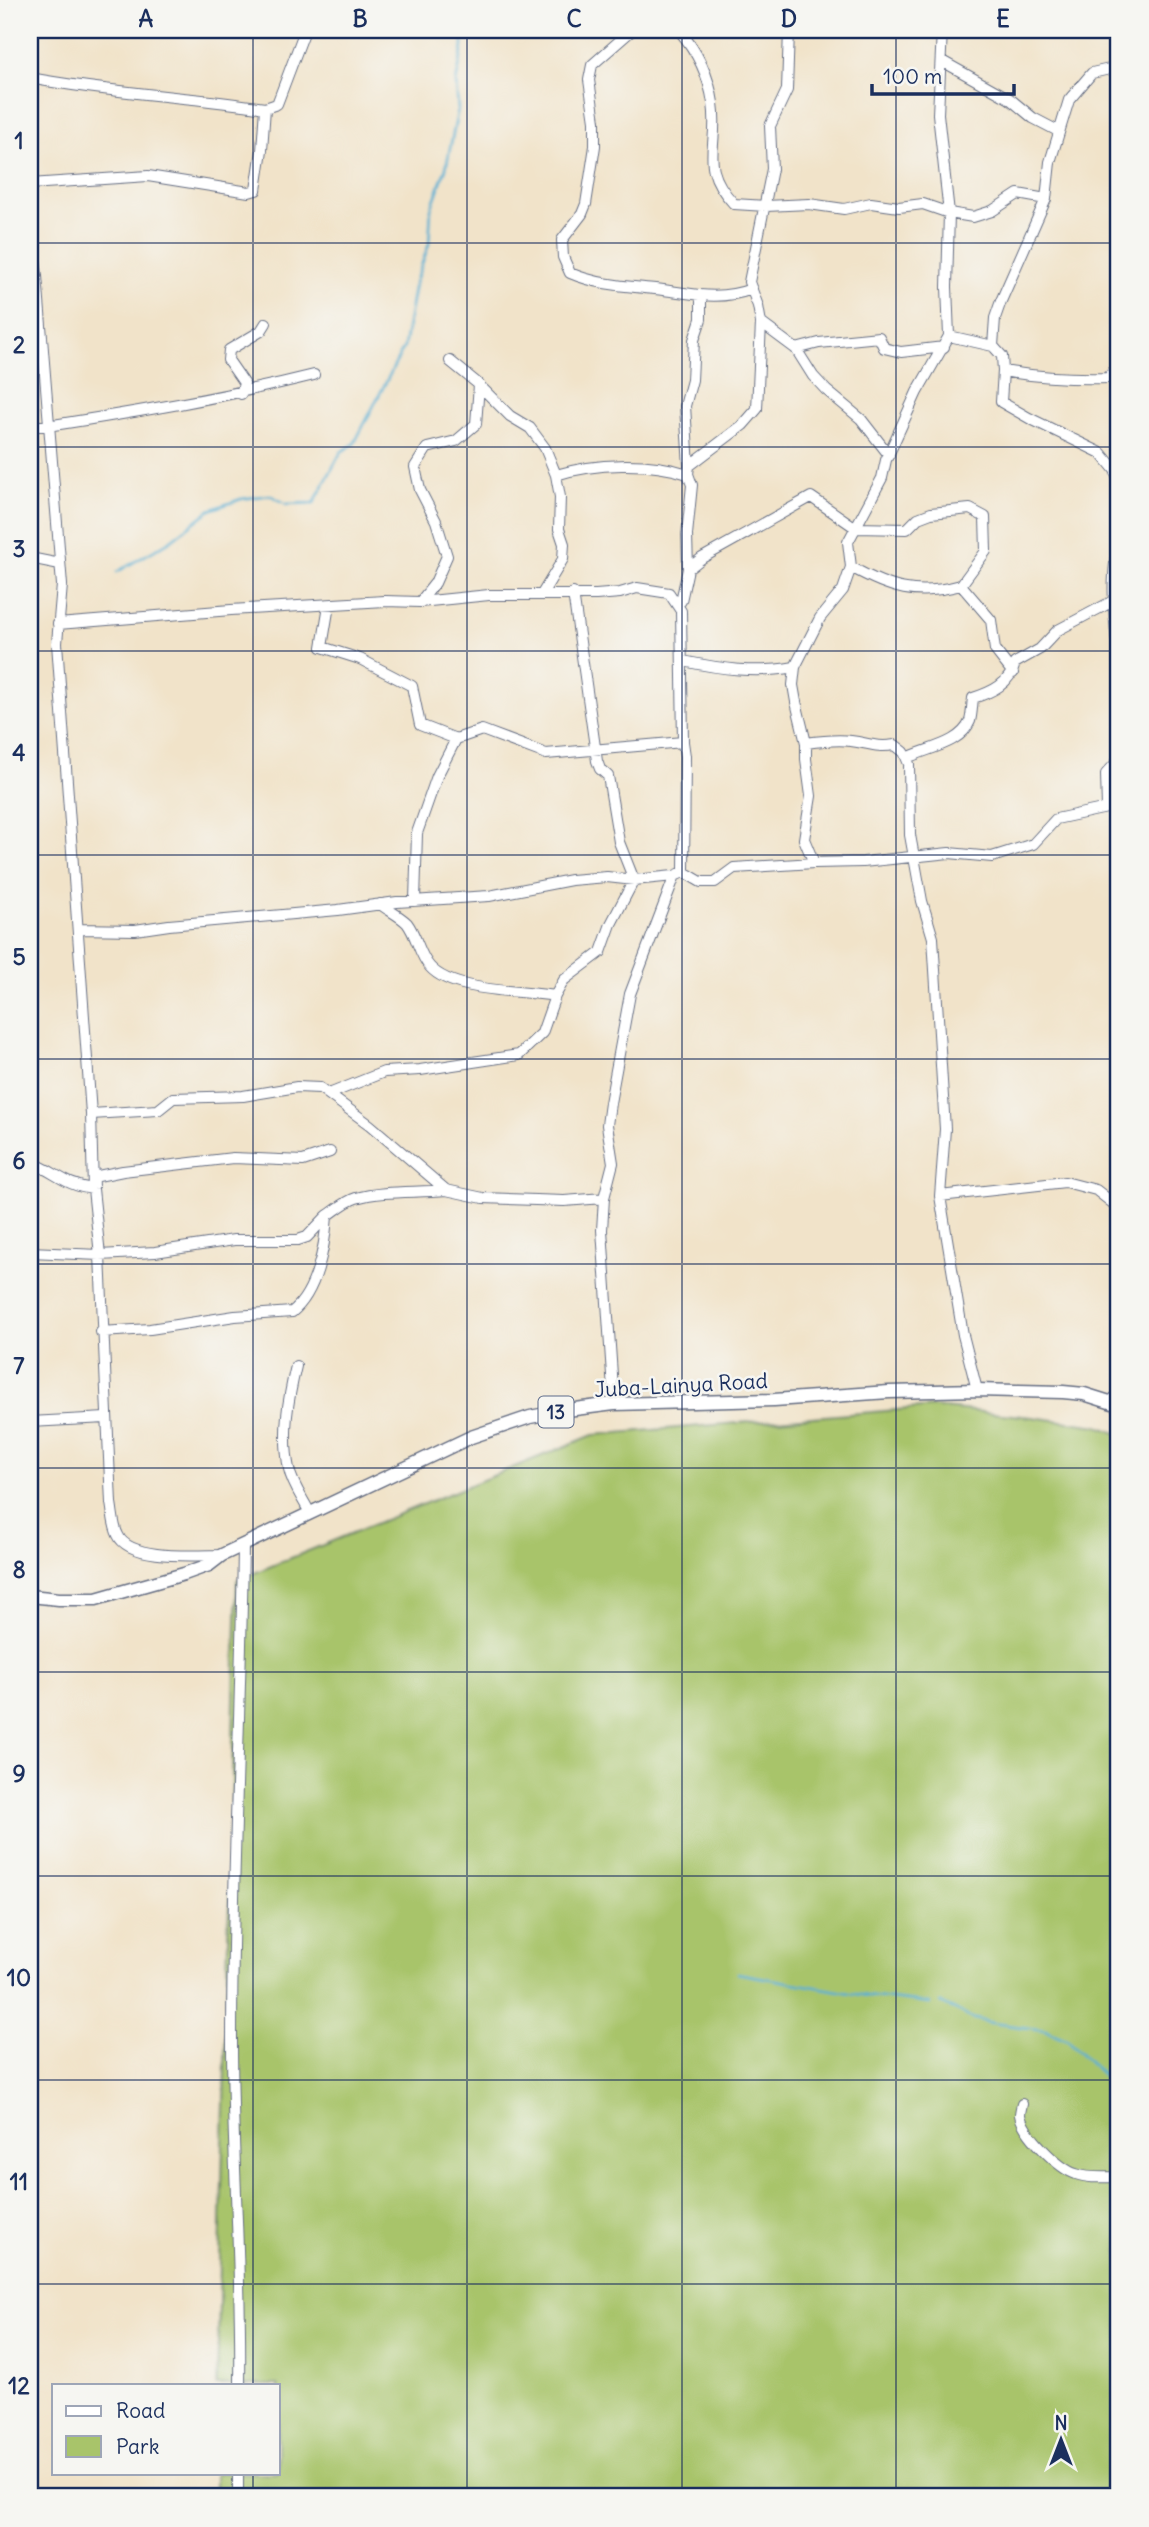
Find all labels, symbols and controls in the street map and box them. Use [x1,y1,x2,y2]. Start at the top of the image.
text: A [139,4,154,33]
text: B [352,4,368,33]
text: C [566,4,582,33]
text: D [781,4,797,33]
text: E [996,4,1010,33]
scale bar [872,52,1014,96]
text: 100 m [883,63,942,90]
text: 1 [14,126,24,155]
text: 2 [13,330,26,359]
text: 3 [12,534,26,563]
text: 4 [12,738,26,767]
text: 5 [12,942,26,971]
text: 6 [12,1146,26,1175]
text: 7 [13,1351,25,1380]
street label: Juba-Lainya Road [594,1367,768,1403]
road number: 13 [538,1396,574,1428]
text: 8 [12,1555,26,1584]
text: 9 [12,1759,26,1788]
text: 10 [7,1963,31,1992]
text: 11 [10,2167,28,2196]
text: 12 [8,2371,30,2400]
legend [52,2384,280,2474]
text: Road [116,2397,165,2424]
north arrow [1026,2404,1096,2474]
text: N [1054,2411,1068,2435]
text: Park [116,2433,159,2460]

